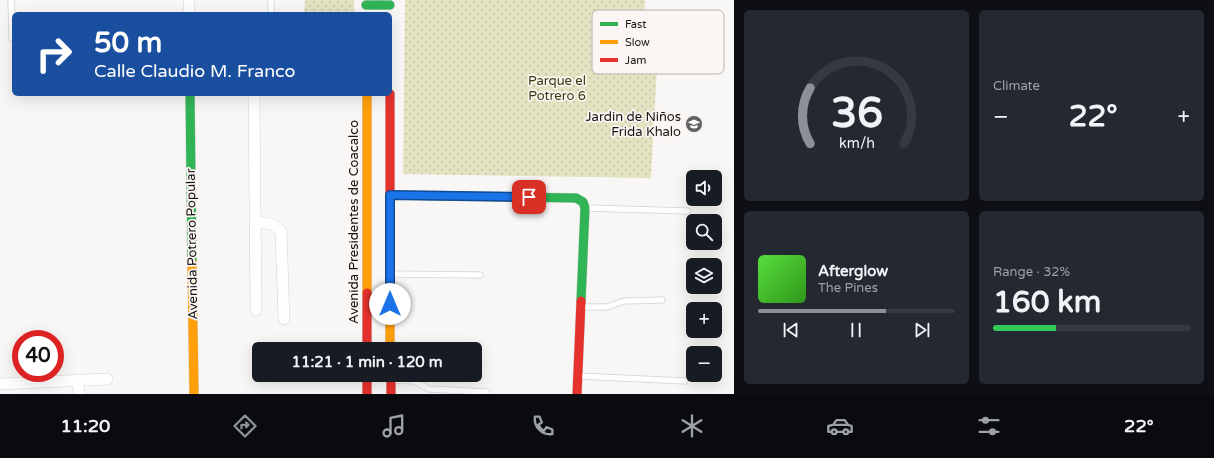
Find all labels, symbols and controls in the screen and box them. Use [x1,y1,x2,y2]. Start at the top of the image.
legend [592,10,724,74]
text: Fast [625,18,646,31]
text: 50 m [94,26,162,60]
icon: right [28,28,80,80]
text: Slow [625,36,650,49]
text: Jam [625,54,646,67]
text: Calle Claudio M. Franco [94,60,296,82]
park label: Parque el Potrero 6 [528,73,586,104]
text: Climate [993,78,1040,94]
text: 36 [830,88,883,138]
text: 22° [1069,98,1118,135]
text: − [993,104,1009,130]
text: + [1178,104,1190,130]
place label: Jardin de Niños Frida Khalo [586,109,681,140]
school or university icon: Jardin de Niños Frida Khalo [684,114,704,134]
street label: Avenida Presidentes de Coacalco [346,120,362,324]
text: km/h [839,134,874,151]
street label: Avenida Potrero Popular [183,168,201,320]
map controls [686,170,722,382]
button: sound [686,170,722,206]
pin [512,180,546,214]
icon: arrive [518,186,540,208]
button: search [686,214,722,250]
button: layers [686,258,722,294]
text: Afterglow [818,262,888,280]
text: Range · 32% [993,264,1070,280]
text: The Pines [818,280,878,296]
position arrow [369,283,411,325]
text: 160 km [993,284,1101,321]
button: + [686,302,722,338]
icon: previous [780,319,802,341]
icon: pause [845,319,867,341]
icon: next [911,319,933,341]
speed limit sign: 40 [12,330,64,382]
button: − [686,346,722,382]
text: 11:21 · 1 min · 120 m [292,353,442,371]
icon: directions [231,412,259,440]
icon: music [380,412,408,440]
icon: phone [529,412,557,440]
icon: climate [678,412,706,440]
icon: car [826,412,854,440]
icon: filters [975,412,1003,440]
text: 11:20 [60,415,110,437]
text: 22° [1124,415,1154,437]

